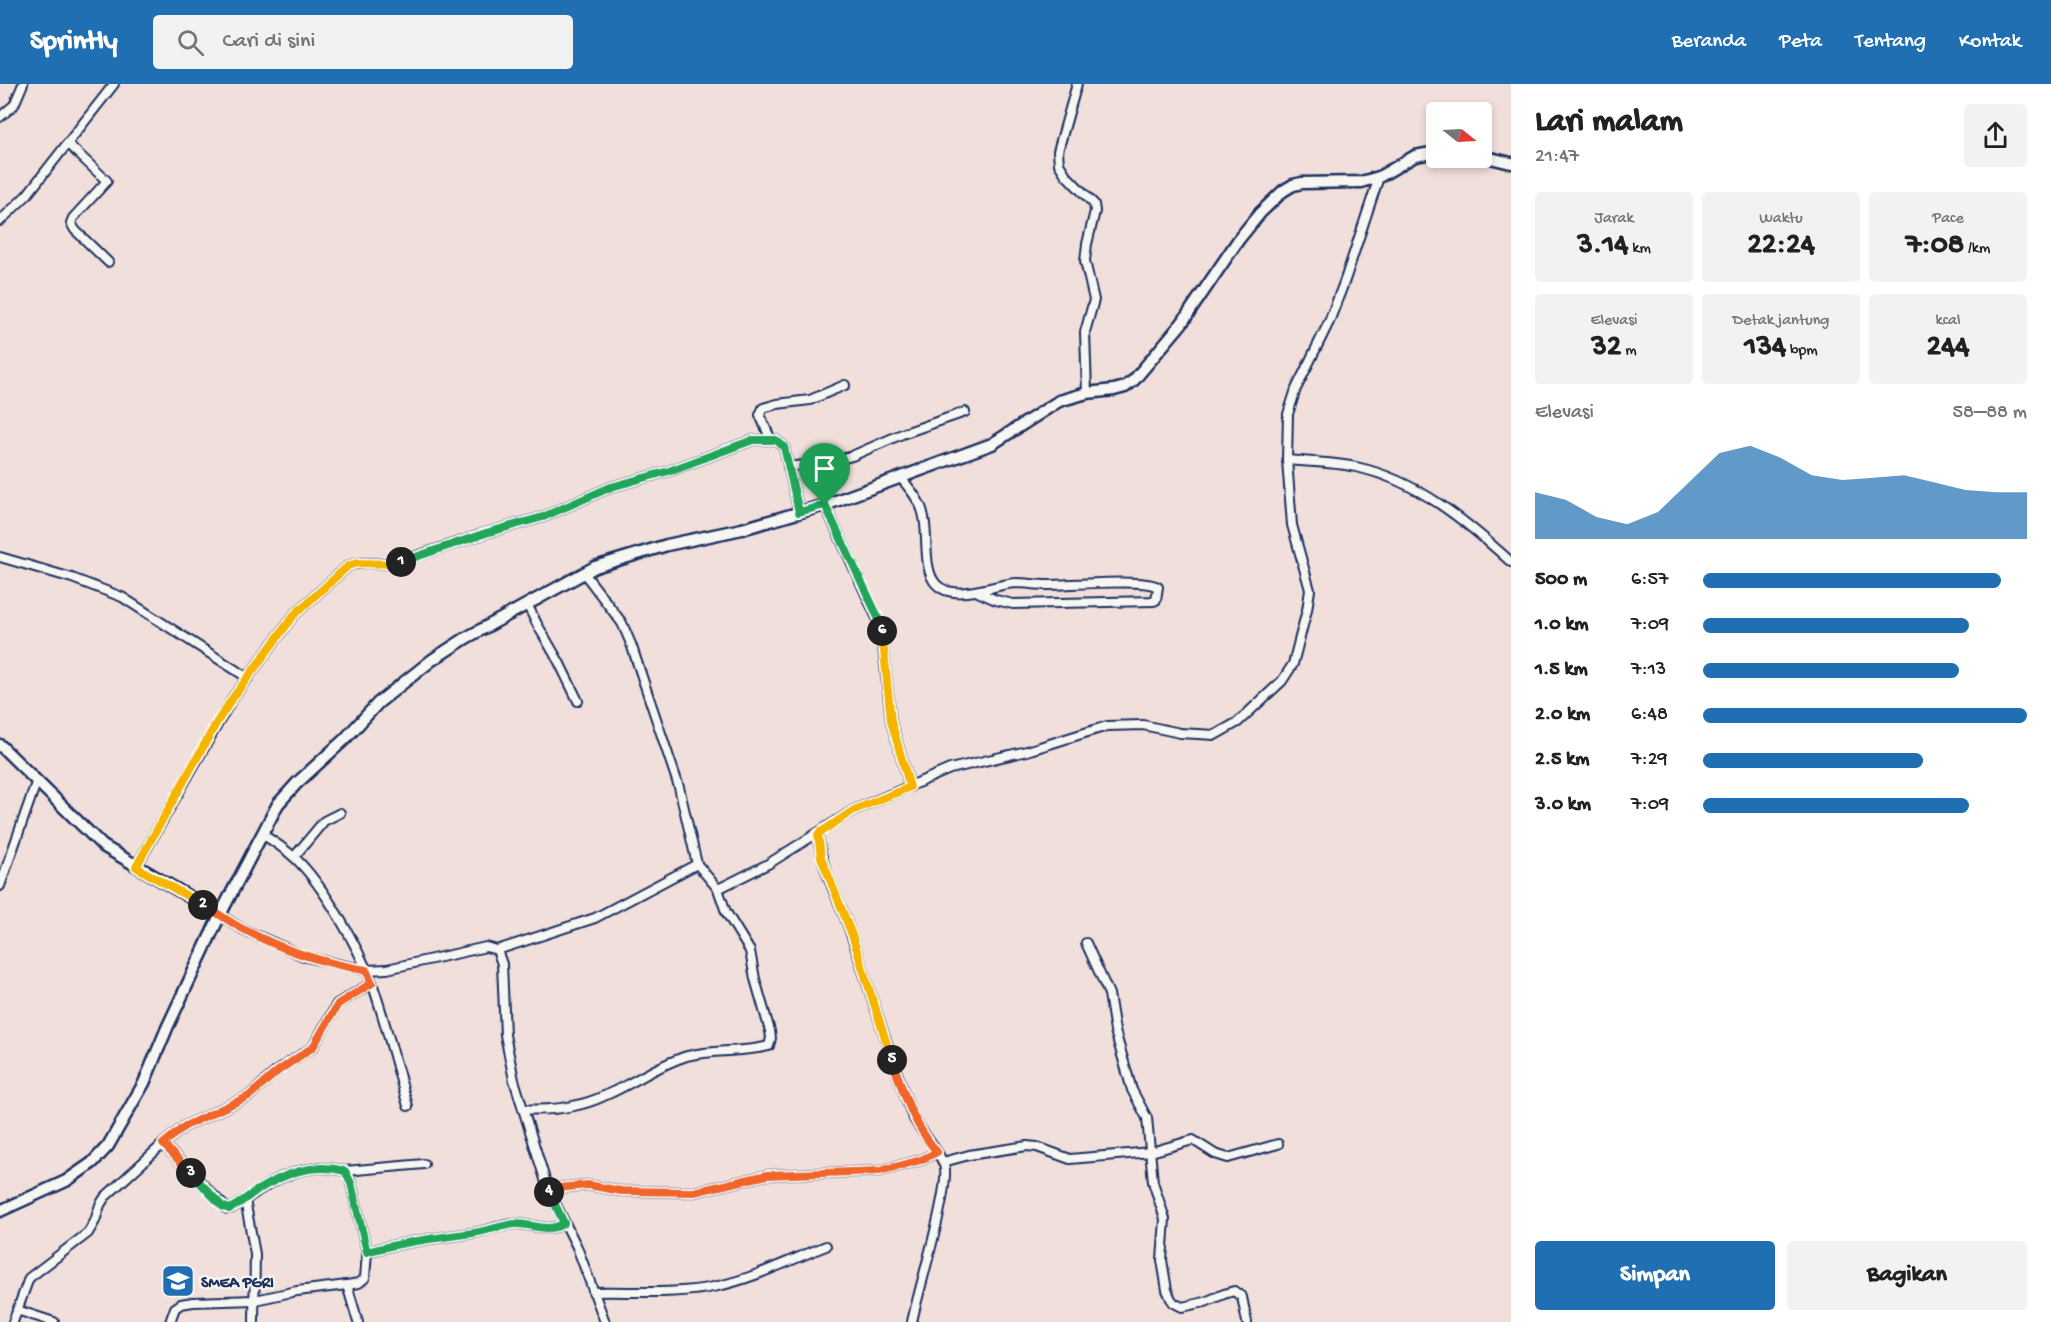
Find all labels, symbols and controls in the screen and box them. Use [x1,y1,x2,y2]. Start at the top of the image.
search box [153,15,573,69]
text: Sprintly [30,26,117,59]
icon: search [174,26,207,59]
text: Cari di sini [222,29,315,55]
text: Beranda [1672,30,1746,55]
text: Peta [1779,30,1822,55]
text: Tentang [1855,30,1926,55]
text: Kontak [1959,30,2021,55]
north arrow [1426,102,1492,168]
map controls [1426,102,1492,168]
text: Lari malam [1535,104,1683,142]
button: share [1964,104,2027,167]
text: 21:47 [1535,146,1579,169]
text: Jarak [1594,210,1634,229]
text: Waktu [1759,210,1803,229]
text: Pace [1932,210,1964,229]
text: 3.14 [1577,229,1629,264]
text: 22:24 [1747,229,1815,264]
text: 7:08 [1906,229,1964,264]
text: km [1629,240,1651,259]
text: /km [1964,240,1990,259]
text: Elevasi [1590,312,1638,331]
text: Detak jantung [1733,312,1829,331]
text: kcal [1936,312,1960,331]
text: 32 [1591,331,1622,366]
text: 134 [1744,331,1786,366]
text: 244 [1926,331,1970,366]
text: m [1622,342,1637,361]
text: bpm [1786,342,1818,361]
text: Elevasi [1535,402,1594,425]
text: 58–88 m [1952,402,2027,425]
pin [799,443,850,505]
icon: arrive [808,452,841,485]
pin: 1 [386,547,416,577]
text: 1 [398,552,404,571]
text: 500 m [1535,569,1587,592]
text: 6:57 [1631,569,1668,592]
text: 1.0 km [1535,614,1589,637]
text: 7:09 [1631,614,1669,637]
pin: 6 [867,616,897,646]
text: 6 [878,621,886,640]
text: 1.5 km [1535,659,1588,682]
text: 7:13 [1631,659,1666,682]
text: 2.0 km [1535,704,1590,727]
text: 6:48 [1631,704,1668,727]
text: 2.5 km [1535,749,1589,772]
text: 7:29 [1631,749,1668,772]
text: 3.0 km [1535,794,1591,817]
text: 7:09 [1631,794,1669,817]
pin: 2 [188,890,218,920]
text: 2 [199,895,207,914]
pin: 5 [877,1045,907,1075]
text: 5 [888,1050,896,1069]
pin: 3 [176,1158,206,1188]
text: 3 [187,1163,195,1182]
pin: 4 [534,1177,564,1207]
text: 4 [545,1182,553,1201]
button: Simpan [1535,1241,1775,1310]
button: Bagikan [1787,1241,2027,1310]
school or university icon: SMEA PGRI [160,1263,196,1299]
place label: SMEA PGRI [201,1275,274,1294]

